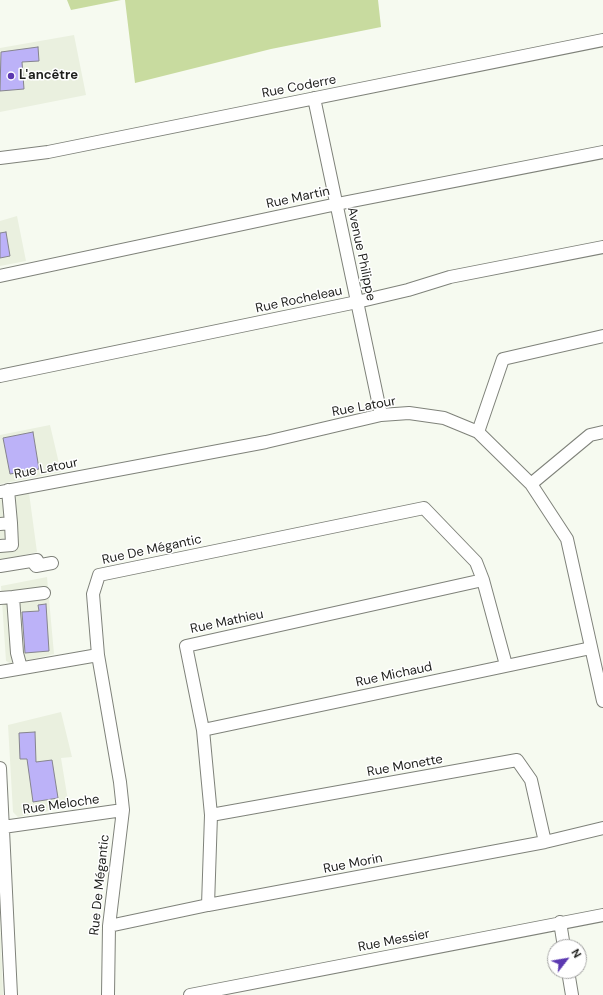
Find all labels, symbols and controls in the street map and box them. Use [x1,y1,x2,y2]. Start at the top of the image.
place label: L'ancêtre [19,68,78,84]
marker: L'ancêtre [6,71,16,81]
street label: Rue Coderre [261,72,337,102]
street label: Rue Martin [265,184,331,212]
street label: Avenue Philippe [343,206,379,302]
street label: Rue Rocheleau [254,283,344,317]
street label: Rue Latour [331,394,397,420]
street label: Rue Latour [13,455,79,483]
street label: Rue De Mégantic [101,532,203,568]
street label: Rue Mathieu [189,607,265,637]
street label: Rue Michaud [354,659,434,691]
street label: Rue Monette [366,752,444,780]
street label: Rue Meloche [22,792,100,818]
street label: Rue De Mégantic [87,834,113,936]
street label: Rue Morin [322,851,384,877]
street label: Rue Messier [357,926,431,956]
north arrow [547,939,587,979]
text: N [568,946,584,960]

